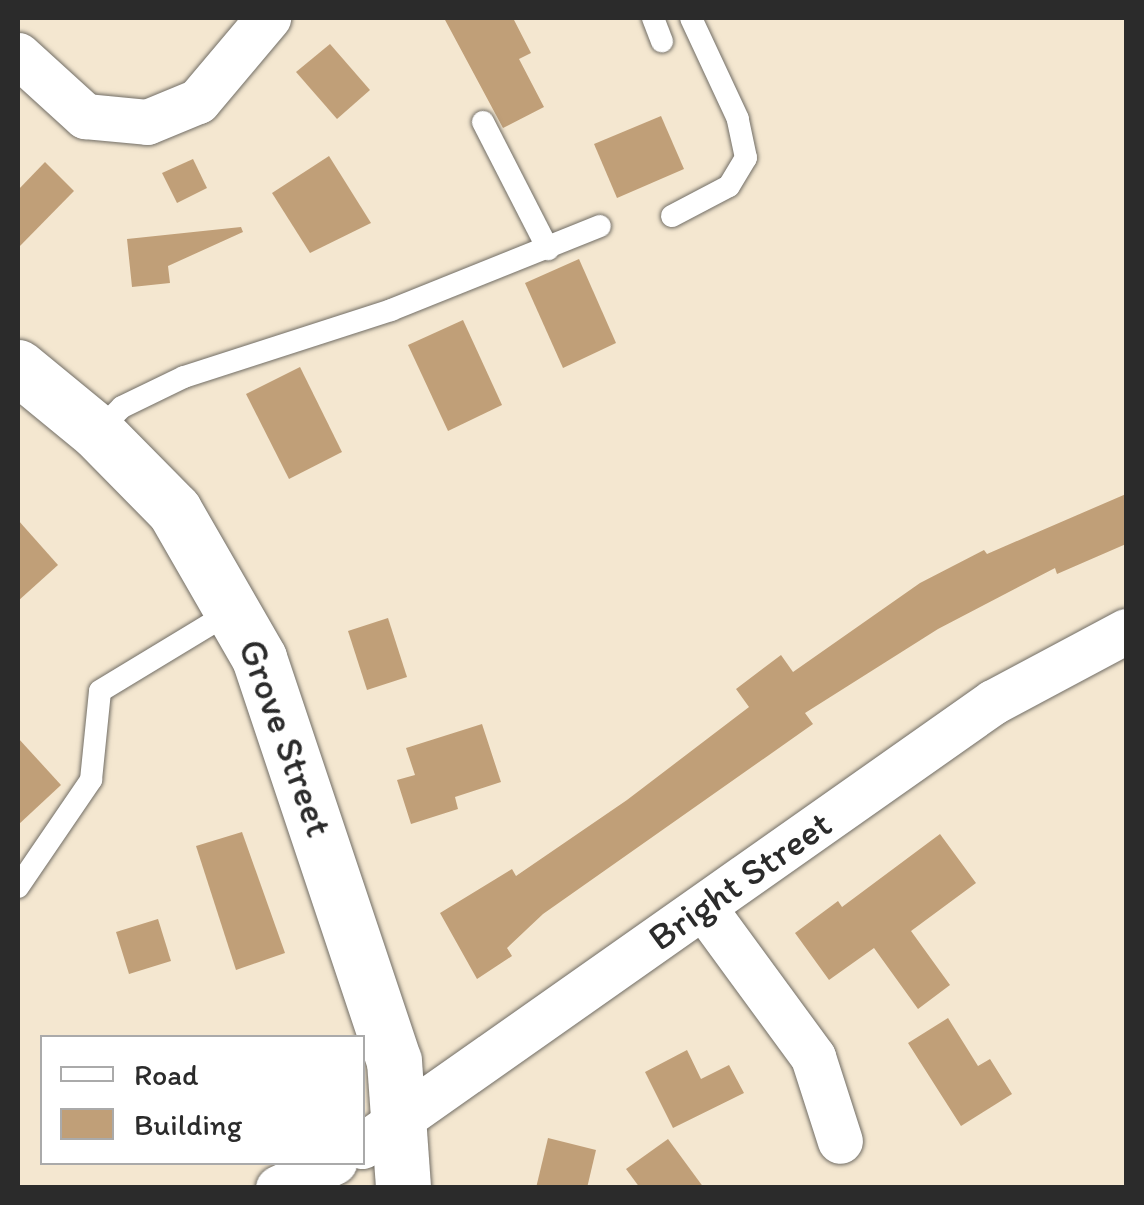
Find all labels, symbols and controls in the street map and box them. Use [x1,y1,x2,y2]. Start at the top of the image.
street label: Grove Street [228,634,342,842]
street label: Bright Street [640,801,840,961]
legend [40,1035,365,1165]
text: Road [134,1056,199,1093]
text: Building [134,1106,242,1143]

